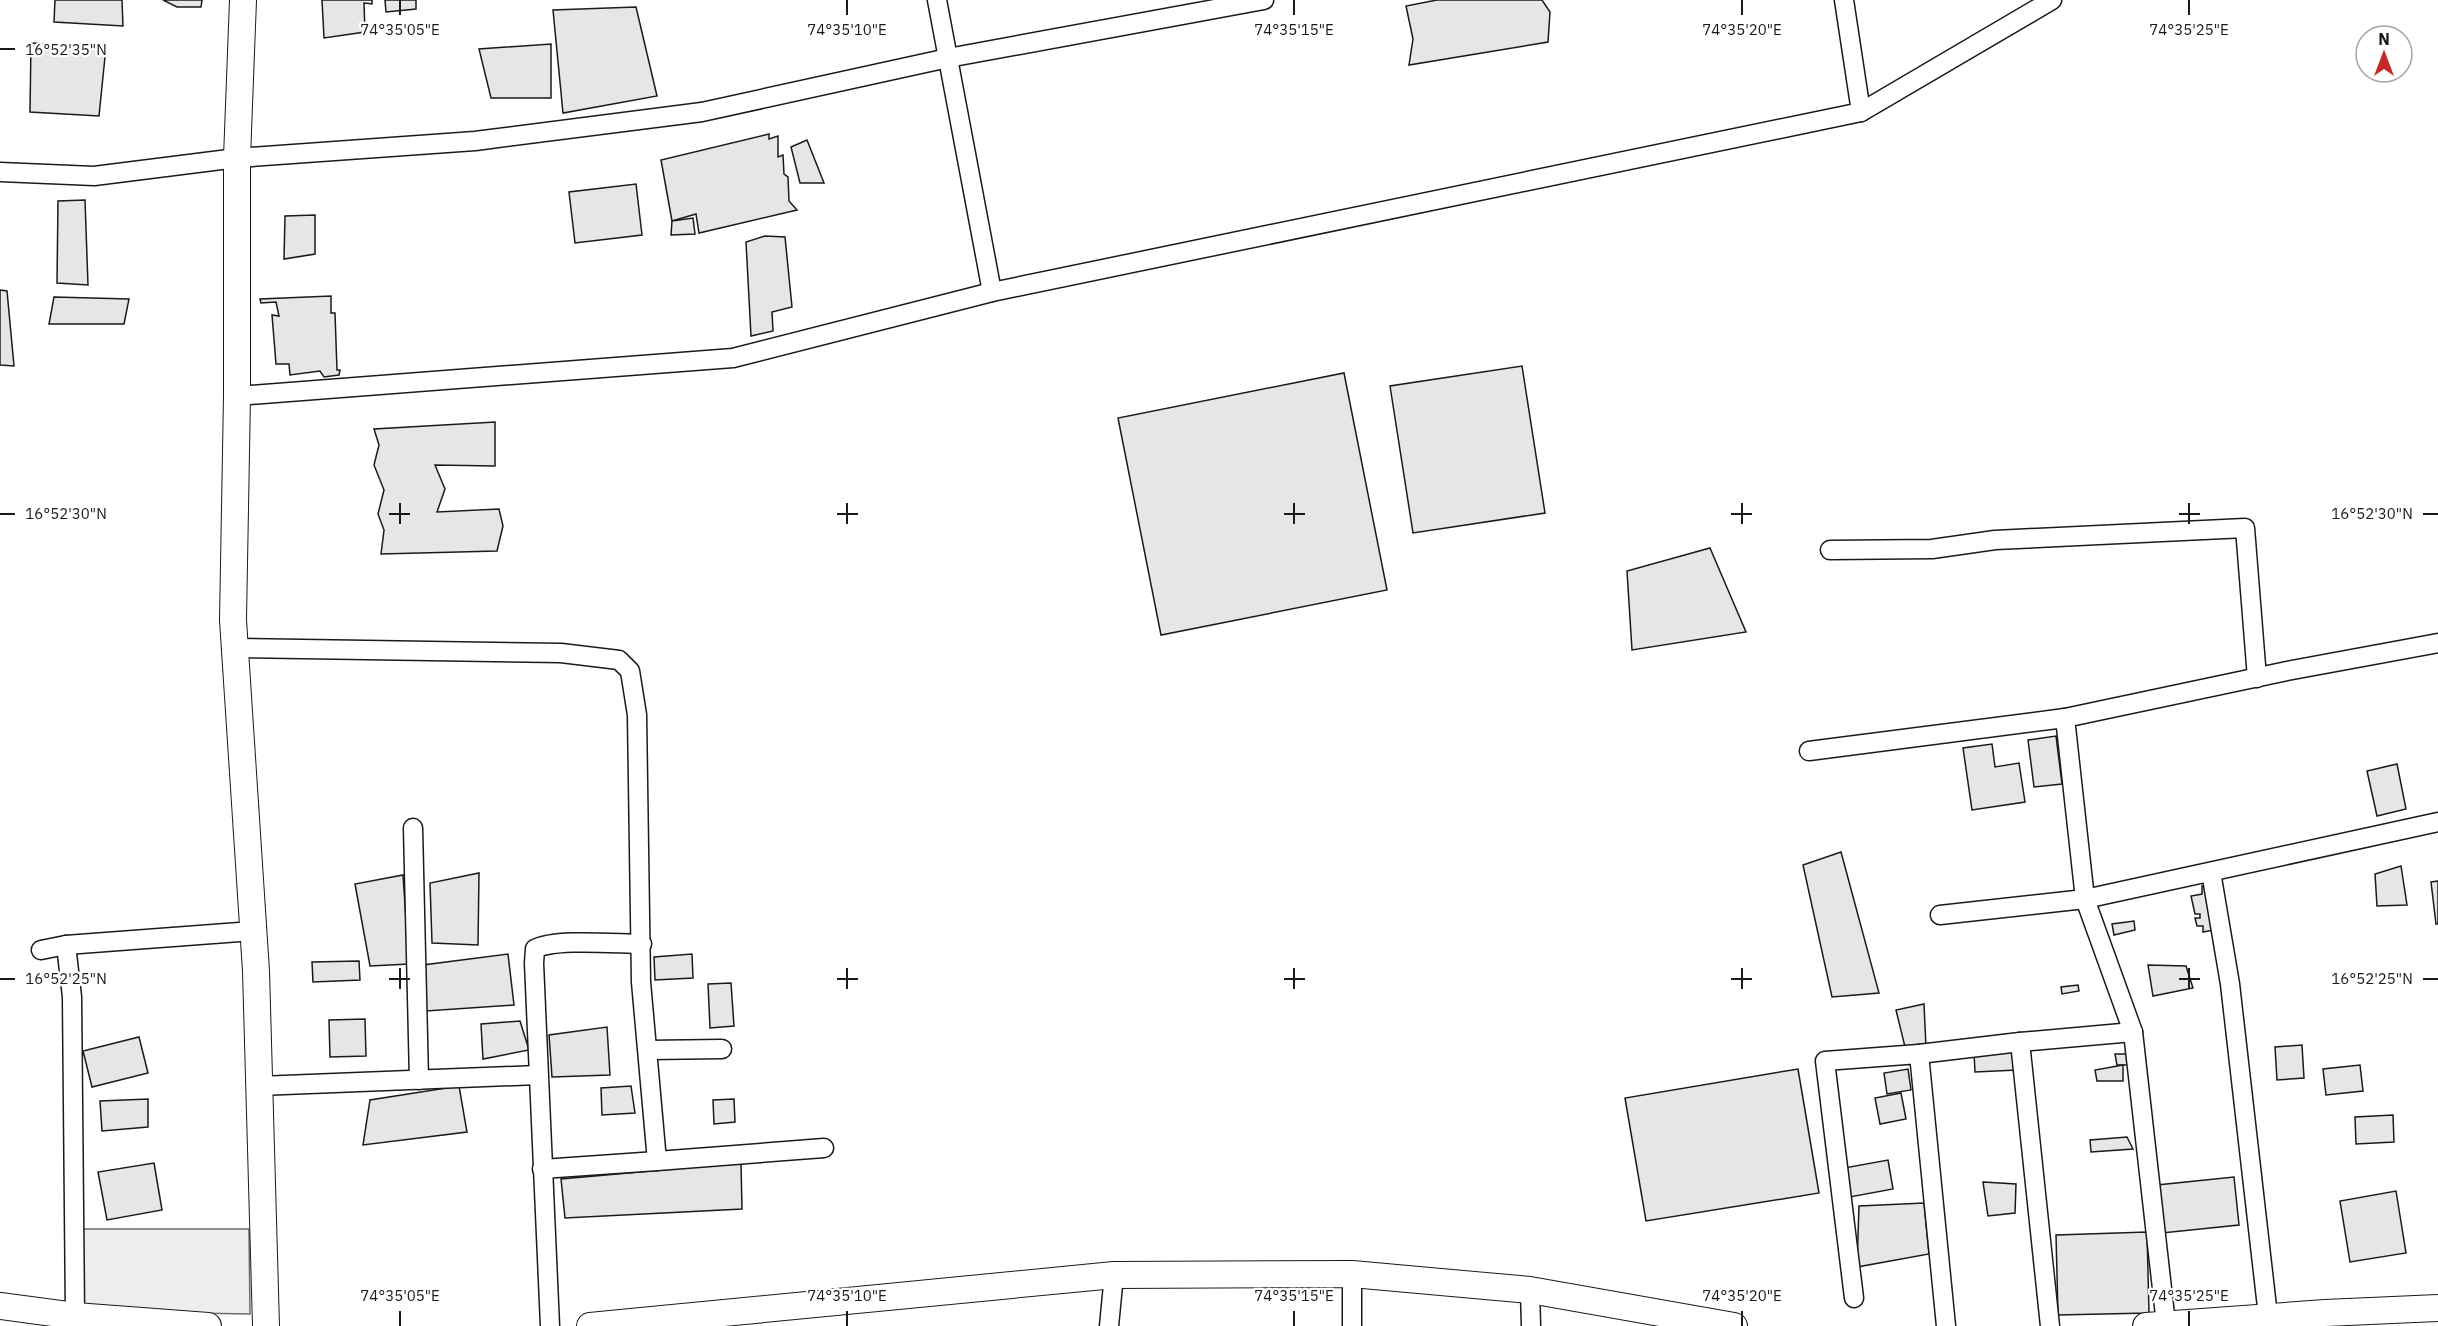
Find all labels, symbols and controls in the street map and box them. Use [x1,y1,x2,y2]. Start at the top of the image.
text: 74°35'05"E [360,20,440,39]
text: 74°35'10"E [807,20,887,39]
text: 74°35'15"E [1254,20,1334,39]
text: 74°35'20"E [1702,20,1782,39]
text: 74°35'25"E [2149,20,2229,39]
north arrow [2354,24,2414,84]
text: N [2378,29,2390,49]
text: 16°52'35"N [25,40,107,59]
text: 16°52'30"N [25,504,107,523]
text: 16°52'30"N [2331,504,2413,523]
text: 16°52'25"N [25,969,107,988]
text: 16°52'25"N [2331,969,2413,988]
text: 74°35'05"E [360,1286,440,1305]
text: 74°35'10"E [807,1286,887,1305]
text: 74°35'15"E [1254,1286,1334,1305]
text: 74°35'20"E [1702,1286,1782,1305]
text: 74°35'25"E [2149,1286,2229,1305]

